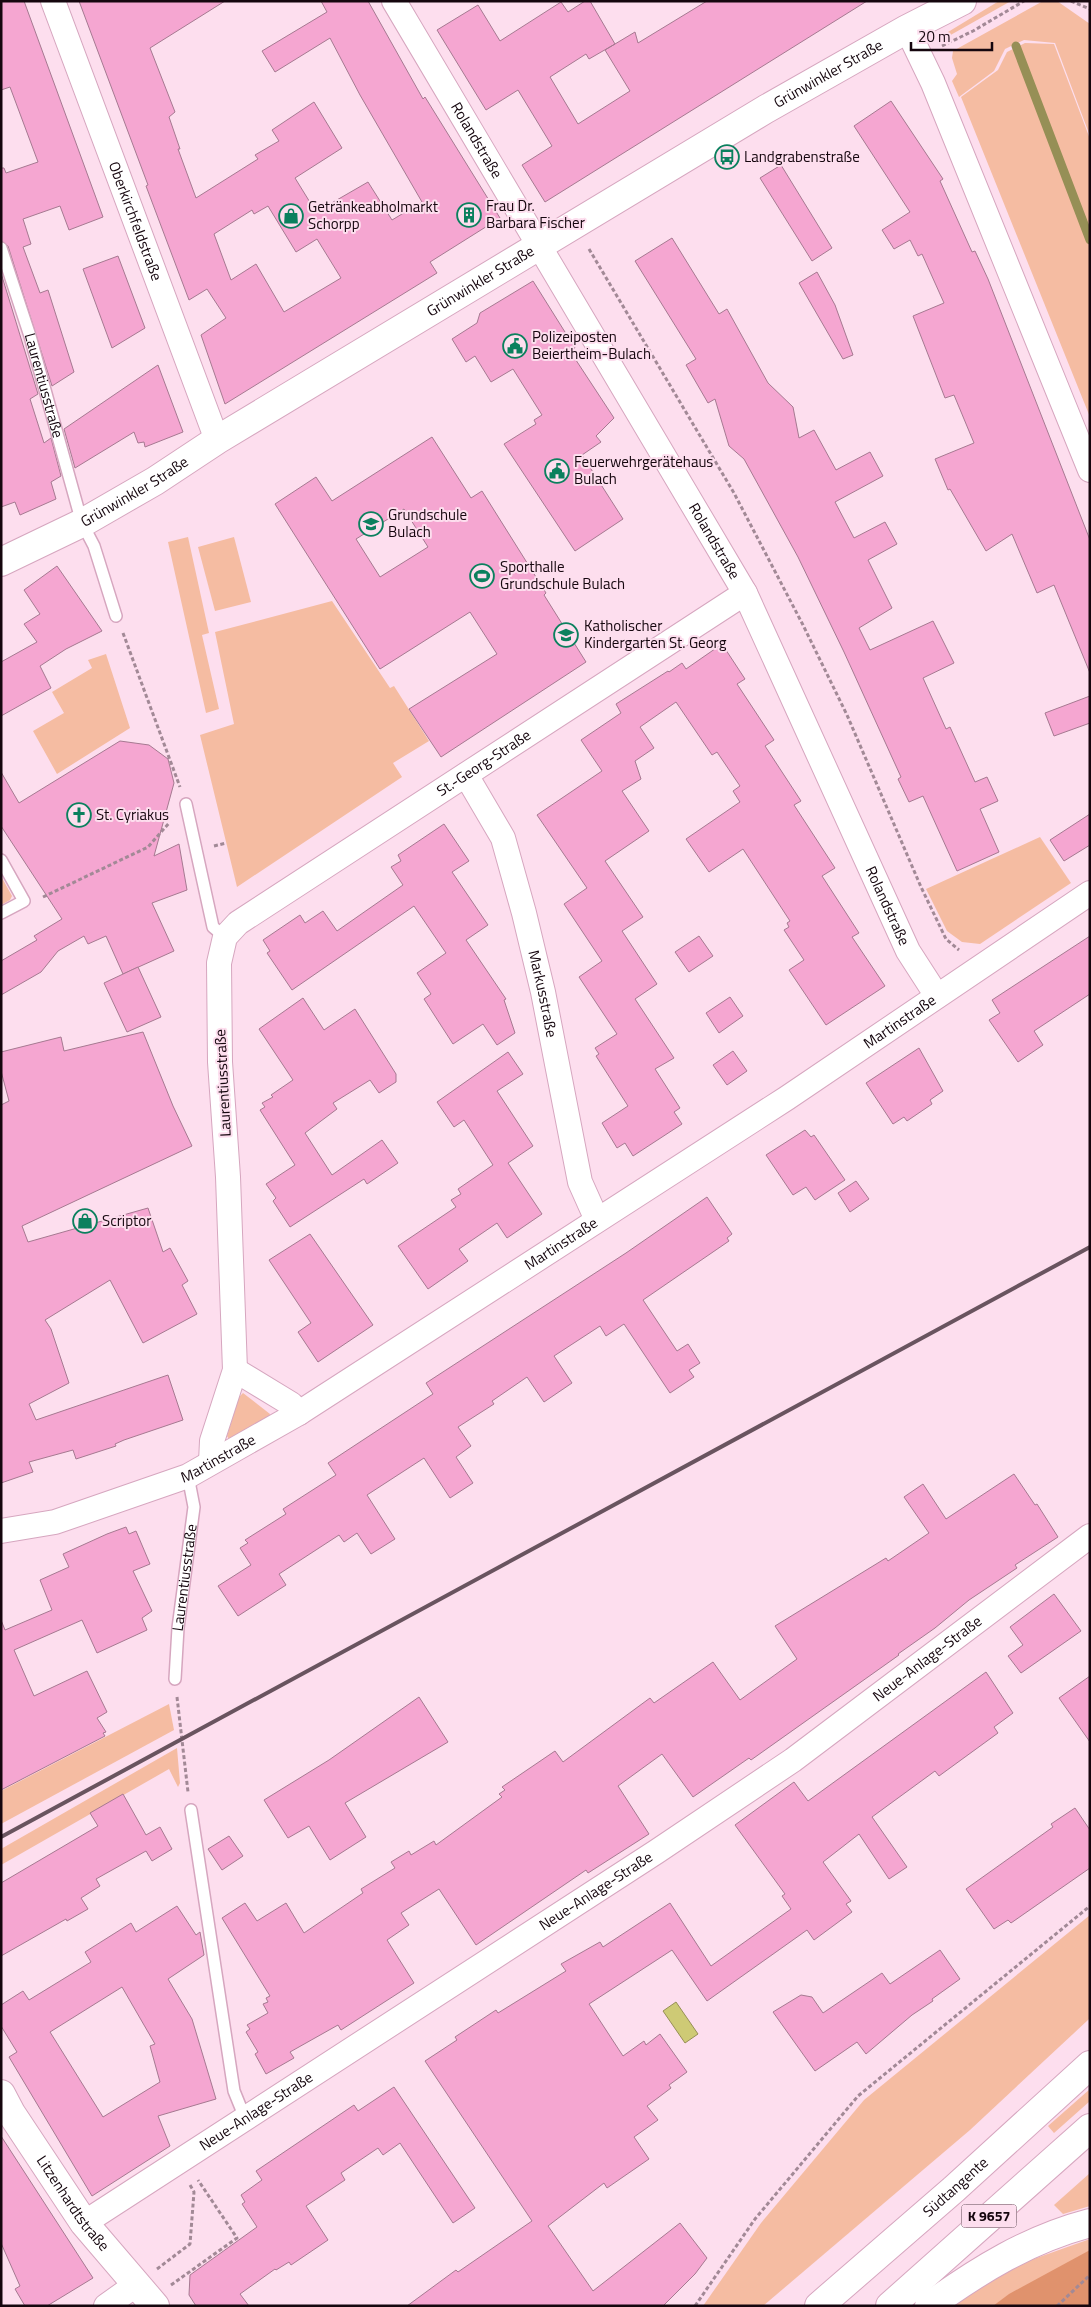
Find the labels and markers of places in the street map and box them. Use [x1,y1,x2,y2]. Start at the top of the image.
bus stop icon: Landgrabenstraße [714,144,740,170]
place label: Landgrabenstraße [744,145,860,168]
place label: Frau Dr. Barbara Fischer [486,194,585,234]
place label: Getränkeabholmarkt Schorpp [308,195,439,235]
building icon: Frau Dr. Barbara Fischer [456,202,482,228]
shop icon: Getränkeabholmarkt Schorpp [278,203,304,229]
place label: Polizeiposten Beiertheim-Bulach [532,325,651,365]
public building icon: Polizeiposten Beiertheim-Bulach [502,333,528,359]
place label: Feuerwehrgerätehaus Bulach [574,450,713,490]
public building icon: Feuerwehrgerätehaus Bulach [544,458,570,484]
place label: Grundschule Bulach [388,503,467,543]
school or university icon: Grundschule Bulach [358,511,384,537]
place label: Sporthalle Grundschule Bulach [500,555,625,595]
sports icon: Sporthalle Grundschule Bulach [469,563,495,589]
place label: Katholischer Kindergarten St. Georg [584,614,727,654]
school or university icon: Katholischer Kindergarten St. Georg [553,622,579,648]
church icon: St. Cyriakus [66,802,92,828]
place label: St. Cyriakus [96,803,169,826]
shop icon: Scriptor [72,1208,98,1234]
place label: Scriptor [102,1209,151,1232]

